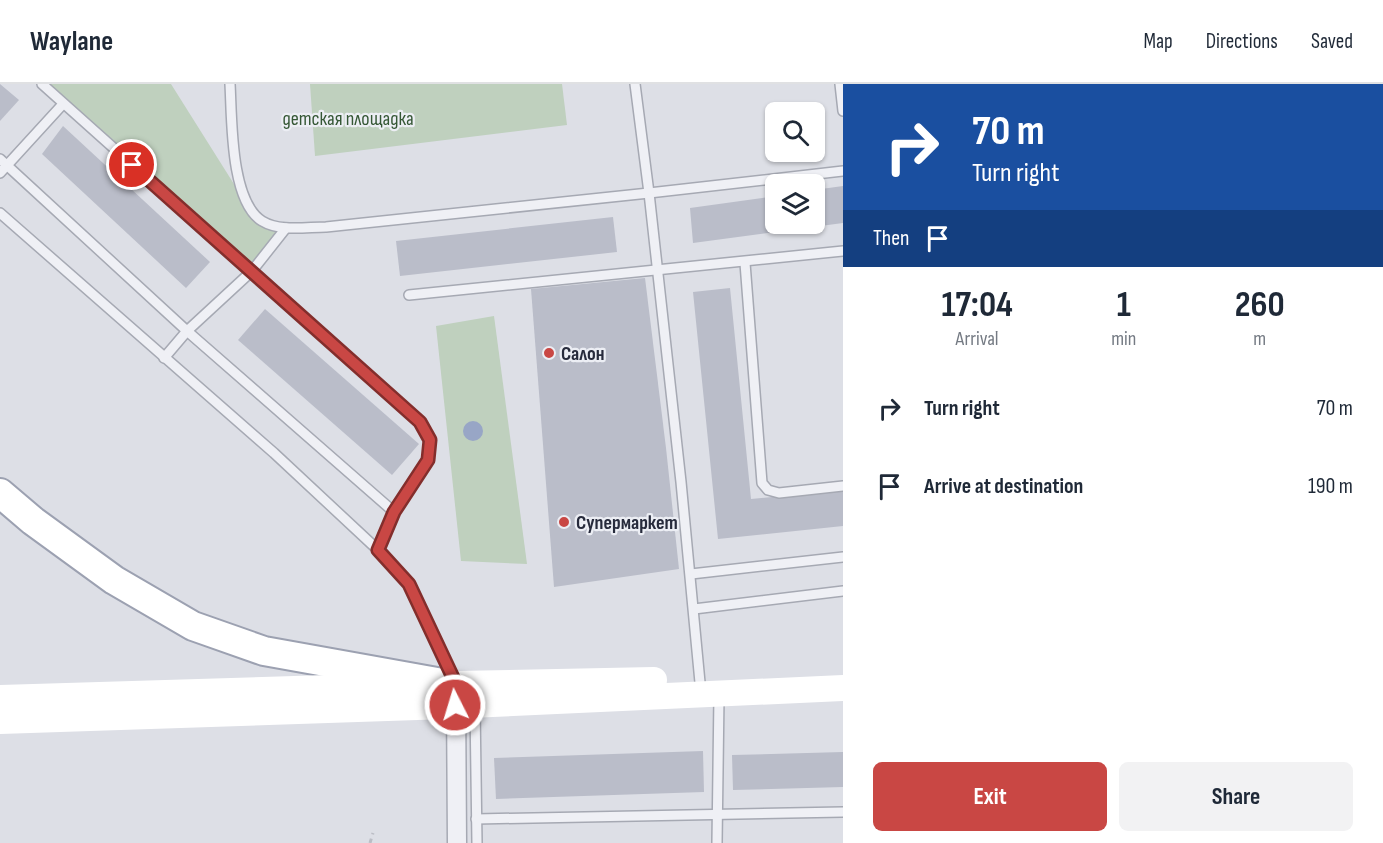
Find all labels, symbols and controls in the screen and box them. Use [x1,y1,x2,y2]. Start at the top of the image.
text: Waylane [30,25,113,58]
text: Map [1143,29,1173,54]
text: Directions [1206,29,1278,54]
text: Saved [1311,29,1353,54]
map controls [765,102,825,234]
button: search [765,102,825,162]
text: 70 m [972,106,1045,157]
park label: детская площадка [282,107,414,131]
icon: right [873,108,951,186]
pin [106,139,157,190]
icon: arrive [115,148,148,181]
text: Turn right [972,157,1059,189]
button: layers [765,174,825,234]
icon: arrive [921,222,954,255]
text: Then [873,225,909,252]
text: 17:04 [941,284,1013,327]
text: 1 [1117,284,1131,327]
text: 260 [1235,284,1285,327]
text: Arrival [956,327,999,351]
text: min [1111,327,1136,351]
text: m [1253,327,1266,351]
place label: Салон [561,342,605,366]
marker: Салон [542,346,556,360]
icon: right [873,392,906,425]
text: Turn right [924,395,1000,422]
text: 70 m [1317,395,1353,422]
icon: arrive [873,470,906,503]
text: Arrive at destination [924,473,1083,500]
text: 190 m [1308,473,1353,500]
place label: Супермаркет [576,511,678,535]
marker: Супермаркет [557,515,571,529]
position arrow [423,673,487,737]
button: Exit [873,762,1107,831]
button: Share [1119,762,1353,831]

